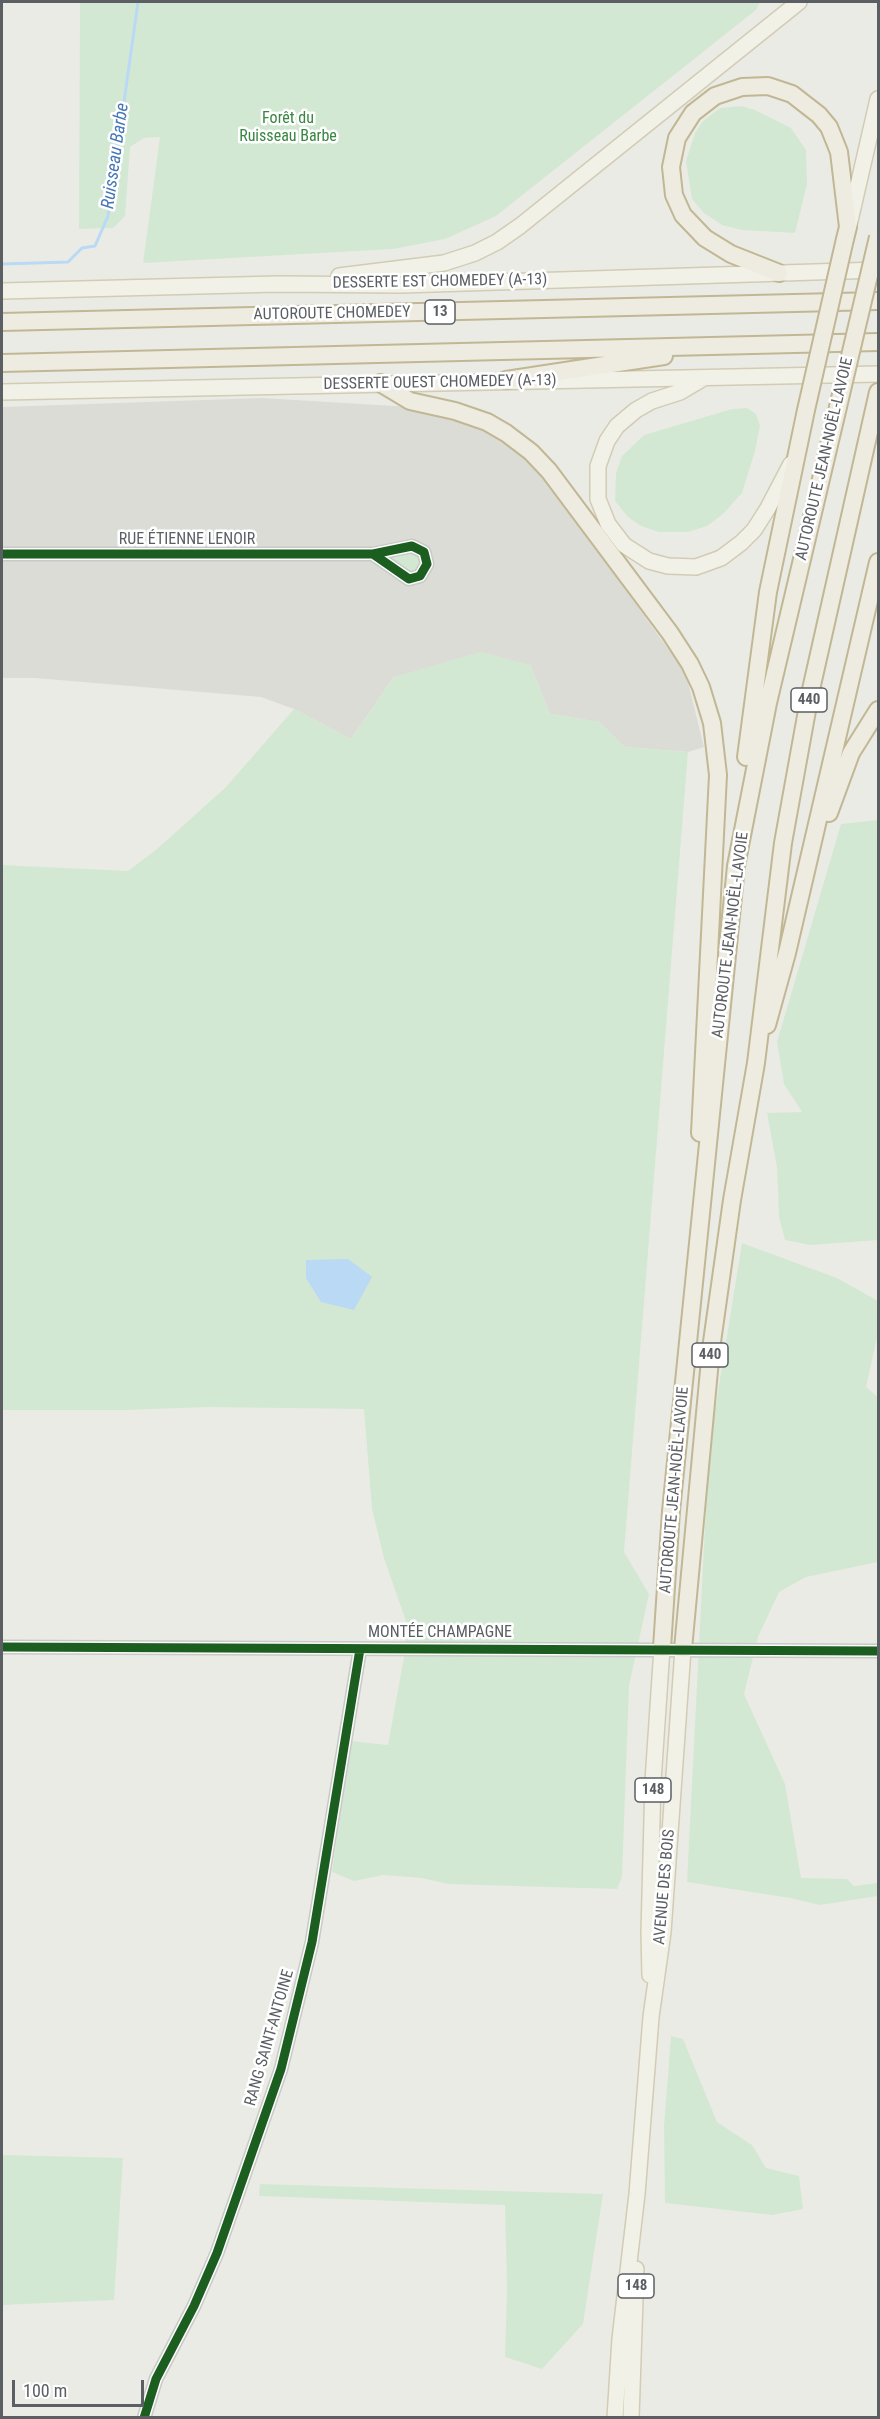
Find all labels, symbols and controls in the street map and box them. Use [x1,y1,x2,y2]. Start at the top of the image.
water label: Ruisseau Barbe [98,102,134,210]
park label: Forêt du Ruisseau Barbe [239,109,337,147]
street label: DESSERTE EST CHOMEDEY (A-13) [333,271,547,293]
road number: 13 [425,300,455,324]
street label: AUTOROUTE CHOMEDEY [253,303,411,325]
street label: AUTOROUTE JEAN-NOËL-LAVOIE [792,356,858,562]
street label: DESSERTE OUEST CHOMEDEY (A-13) [323,371,557,395]
street label: RUE ÉTIENNE LENOIR [119,530,255,550]
road number: 440 [791,688,827,712]
street label: AUTOROUTE JEAN-NOËL-LAVOIE [709,831,753,1039]
road number: 440 [692,1343,728,1367]
street label: AUTOROUTE JEAN-NOËL-LAVOIE [656,1386,694,1594]
street label: MONTÉE CHAMPAGNE [368,1623,512,1643]
road number: 148 [635,1778,671,1802]
street label: AVENUE DES BOIS [650,1829,680,1945]
street label: RANG SAINT-ANTOINE [241,1968,299,2108]
road number: 148 [618,2274,654,2298]
scale bar [15,2368,147,2406]
text: 100 m [23,2380,67,2401]

